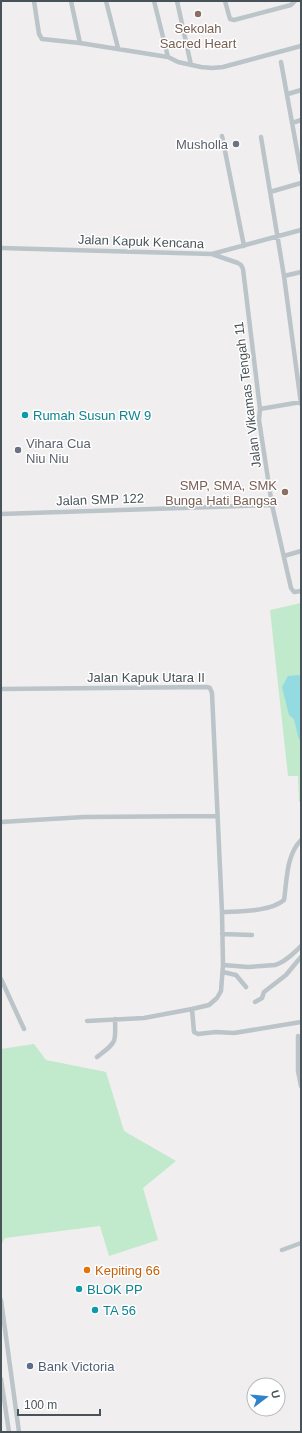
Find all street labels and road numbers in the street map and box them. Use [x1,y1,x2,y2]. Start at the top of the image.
street label: Jalan Kapuk Kencana [78,232,205,251]
street label: Jalan Vikamas Tengah 11 [231,321,264,469]
street label: Jalan SMP 122 [56,490,144,509]
street label: Jalan Kapuk Utara II [87,670,205,685]

